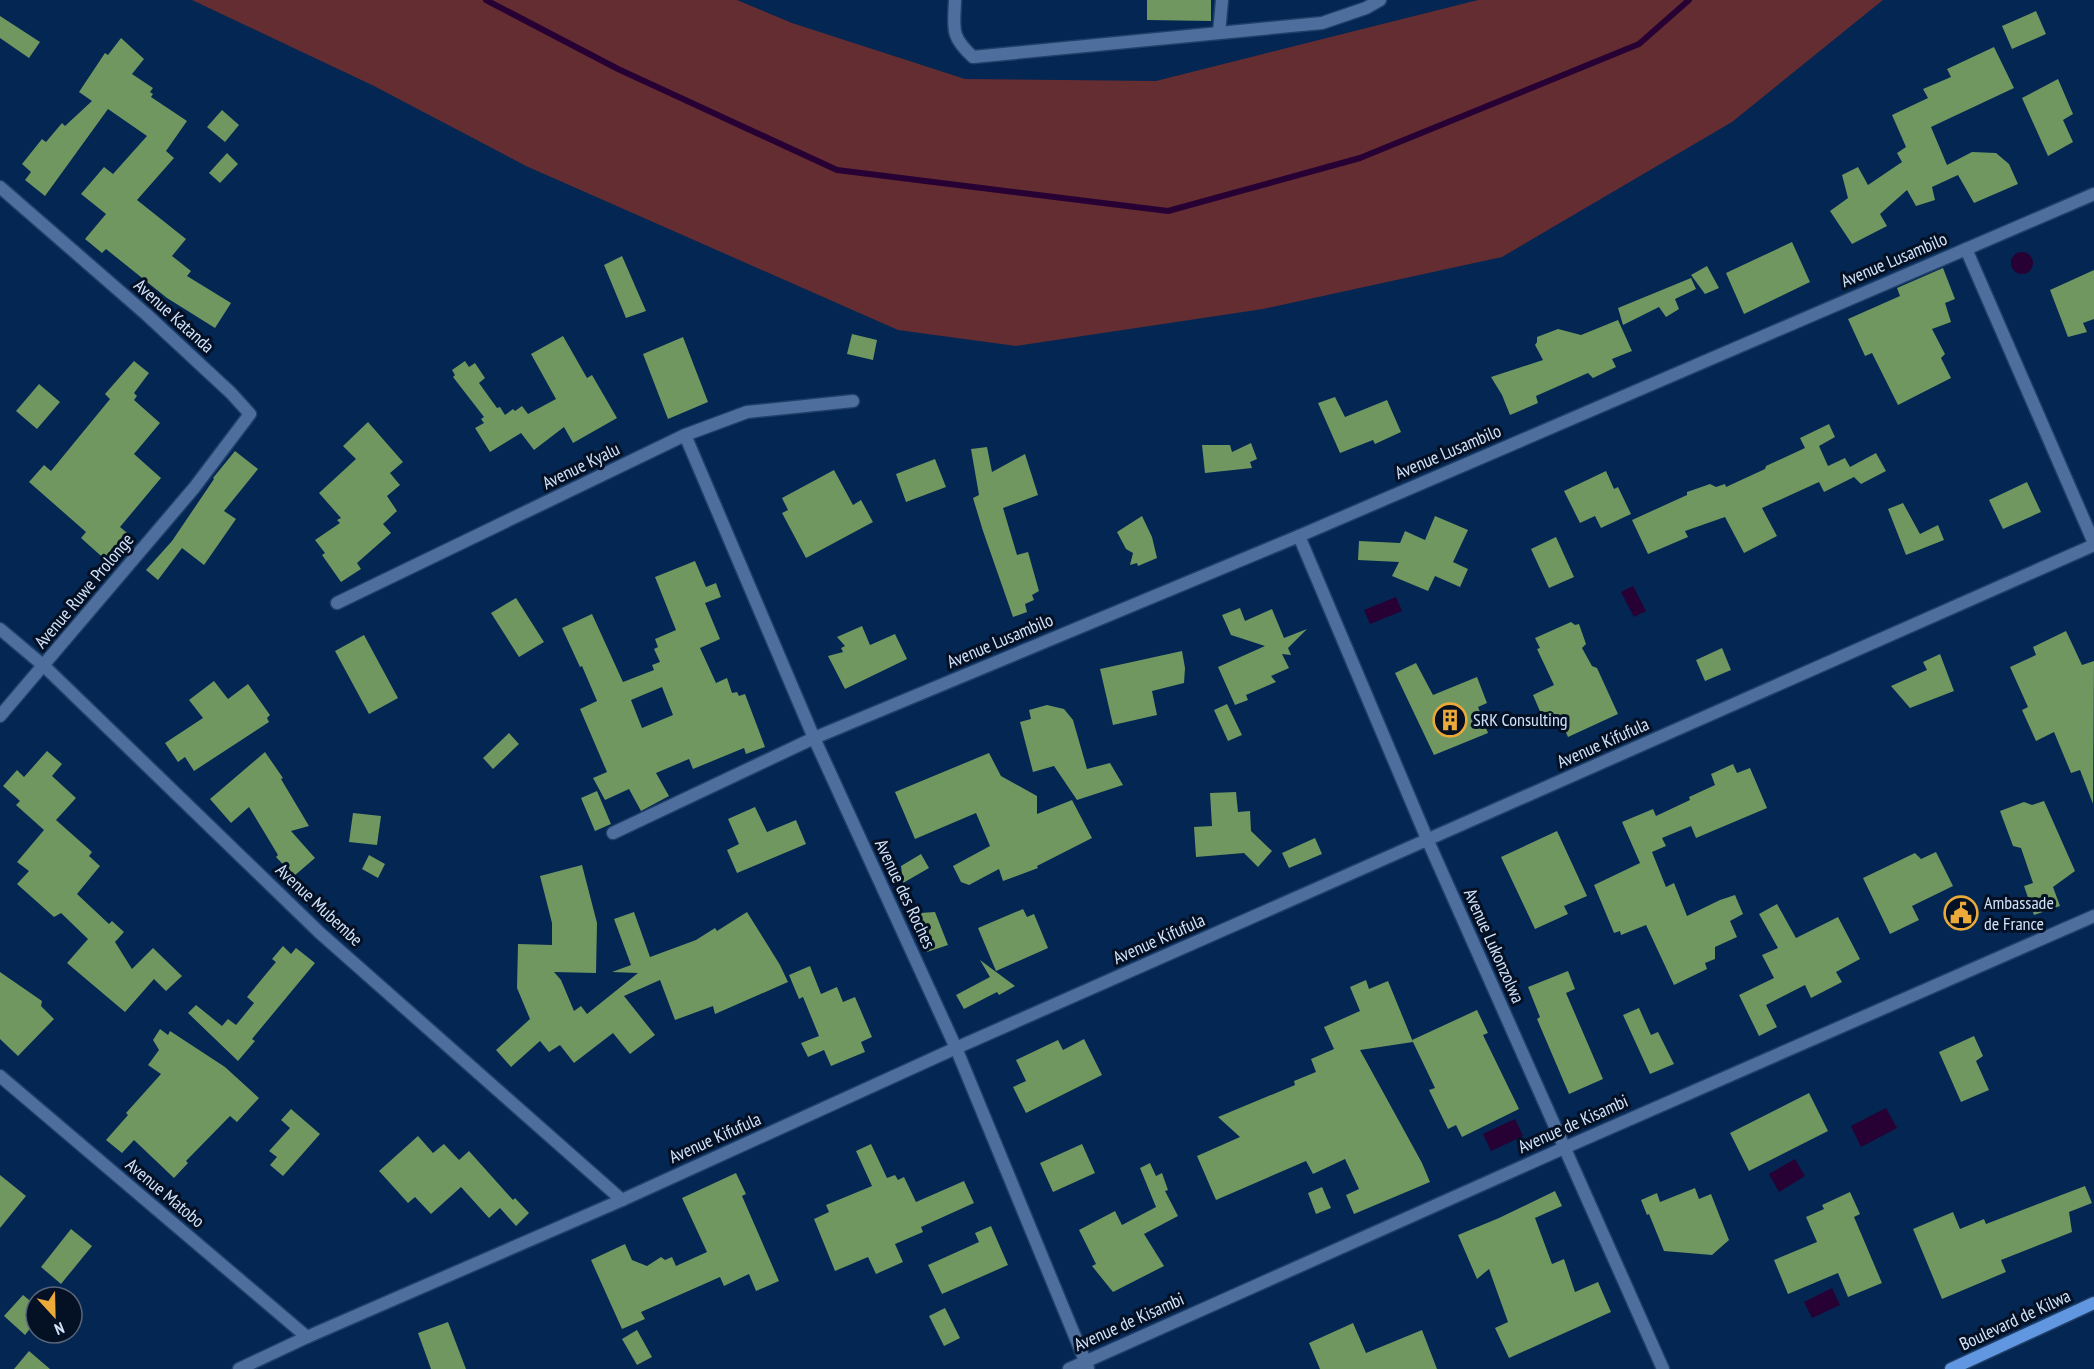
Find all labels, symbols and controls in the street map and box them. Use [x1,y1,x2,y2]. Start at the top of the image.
street label: Avenue Lusambilo [1837,227,1951,292]
street label: Avenue Katanda [129,274,219,358]
street label: Avenue Lusambilo [1391,419,1505,484]
street label: Avenue Kyalu [538,437,623,494]
street label: Avenue Ruwe Prolonge [29,529,138,653]
street label: Avenue Lusambilo [943,608,1057,673]
building icon: SRK Consulting [1432,702,1468,738]
place label: SRK Consulting [1473,708,1568,731]
street label: Avenue Kifufula [1553,712,1652,773]
street label: Avenue des Roches [870,835,941,952]
street label: Avenue Mubembe [271,858,368,951]
street label: Avenue Lukonzolwa [1459,885,1530,1007]
place label: Ambassade de France [1984,891,2054,935]
public building icon: Ambassade de France [1943,895,1979,931]
street label: Avenue Kifufula [1109,908,1208,969]
street label: Avenue de Kisambi [1514,1089,1631,1158]
street label: Avenue Kifufula [665,1107,764,1168]
street label: Avenue Matobo [121,1153,210,1232]
street label: Boulevard de Kilwa [1956,1284,2074,1355]
north arrow [24,1285,84,1345]
street label: Avenue de Kisambi [1070,1287,1187,1356]
text: N [52,1318,67,1340]

